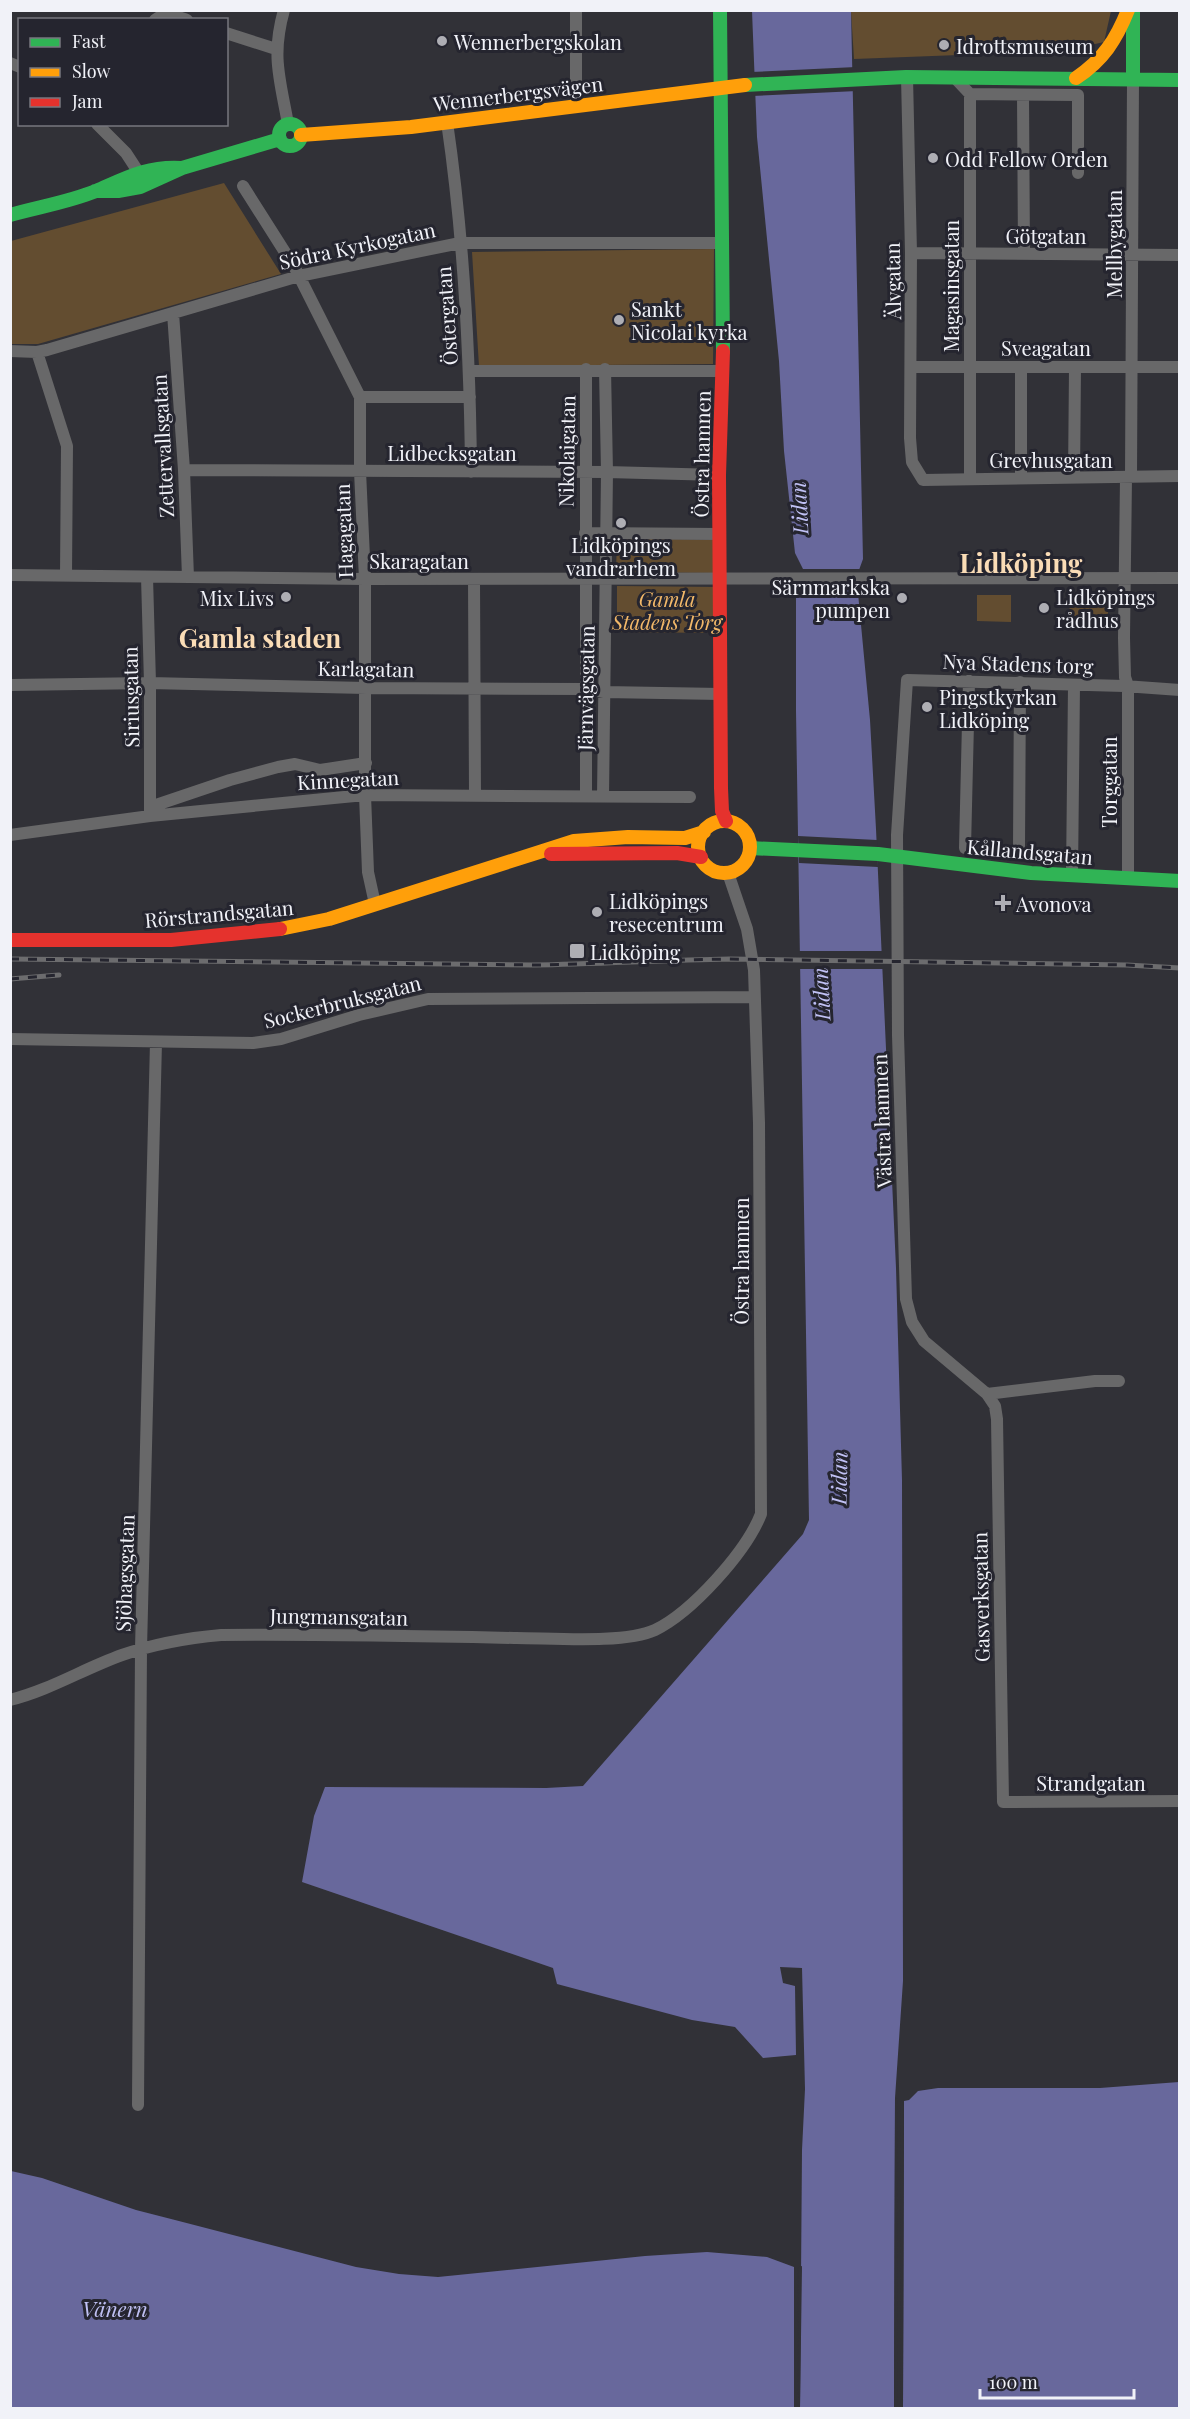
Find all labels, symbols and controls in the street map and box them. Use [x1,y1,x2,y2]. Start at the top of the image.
legend [18,18,228,126]
place label: Wennerbergskolan [453,28,622,55]
text: Fast [72,29,106,53]
place label: Idrottsmuseum [956,32,1094,59]
marker: Wennerbergskolan [435,34,449,48]
marker: Idrottsmuseum [937,38,951,52]
text: Slow [72,59,110,83]
street label: Wennerbergsvägen [430,69,605,117]
text: Jam [71,89,102,113]
place label: Odd Fellow Orden [945,145,1108,172]
marker: Odd Fellow Orden [926,151,940,165]
street label: Mellbygatan [1100,189,1127,298]
street label: Södra Kyrkogatan [276,215,438,275]
street label: Magasinsgatan [937,220,964,352]
street label: Götgatan [1006,222,1087,249]
street label: Älvgatan [878,242,906,321]
street label: Östergatan [429,266,463,366]
place label: Sankt Nicolai kyrka [631,295,747,345]
marker: Sankt Nicolai kyrka [612,313,626,327]
street label: Sveagatan [1001,334,1091,361]
street label: Zettervallsgatan [145,374,179,518]
street label: Östra hamnen [686,390,716,518]
street label: Nikolaigatan [552,395,580,507]
street label: Lidbecksgatan [387,439,517,466]
street label: Grevhusgatan [989,446,1113,473]
water label: Lidan [783,481,813,536]
street label: Hagagatan [328,483,358,579]
marker: Lidköpings vandrarhem [614,516,628,530]
place label: Lidköpings vandrarhem [565,531,676,581]
district label: Lidköping [960,545,1083,580]
street label: Skaragatan [369,547,469,574]
place label: Särnmarkska pumpen [771,573,890,623]
place label: Lidköpings rådhus [1056,583,1155,633]
place label: Mix Livs [199,584,274,611]
park label: Gamla Stadens Torg [611,585,724,635]
marker: Mix Livs [279,590,293,604]
marker: Särnmarkska pumpen [895,591,909,605]
marker: Lidköpings rådhus [1037,601,1051,615]
district label: Gamla staden [179,620,341,655]
street label: Järnvägsgatan [570,625,600,752]
street label: Siriusgatan [116,646,144,748]
street label: Nya Stadens torg [942,647,1094,679]
street label: Karlagatan [317,654,415,682]
place label: Pingstkyrkan Lidköping [939,683,1057,733]
marker: Pingstkyrkan Lidköping [920,700,934,714]
street label: Torggatan [1095,736,1122,828]
street label: Kinnegatan [296,763,400,795]
street label: Kållandsgatan [966,832,1094,870]
place label: Lidköpings resecentrum [609,887,724,937]
place label: Avonova [1015,890,1092,917]
street label: Rörstrandsgatan [143,893,295,933]
marker: Avonova [994,894,1012,912]
marker: Lidköpings resecentrum [590,905,604,919]
place label: Lidköping [590,938,681,965]
marker: Lidköping [568,942,586,960]
water label: Lidan [805,967,835,1022]
street label: Sockerbruksgatan [260,968,424,1034]
street label: Västra hamnen [865,1053,897,1190]
street label: Östra hamnen [727,1197,754,1325]
water label: Lidan [824,1451,852,1506]
street label: Sjöhagsgatan [108,1514,140,1632]
street label: Gasverksgatan [965,1532,995,1662]
street label: Jungmansgatan [269,1601,408,1631]
street label: Strandgatan [1036,1769,1146,1796]
water label: Vänern [82,2294,148,2322]
scale bar [980,2362,1134,2400]
text: 100 m [989,2370,1038,2394]

